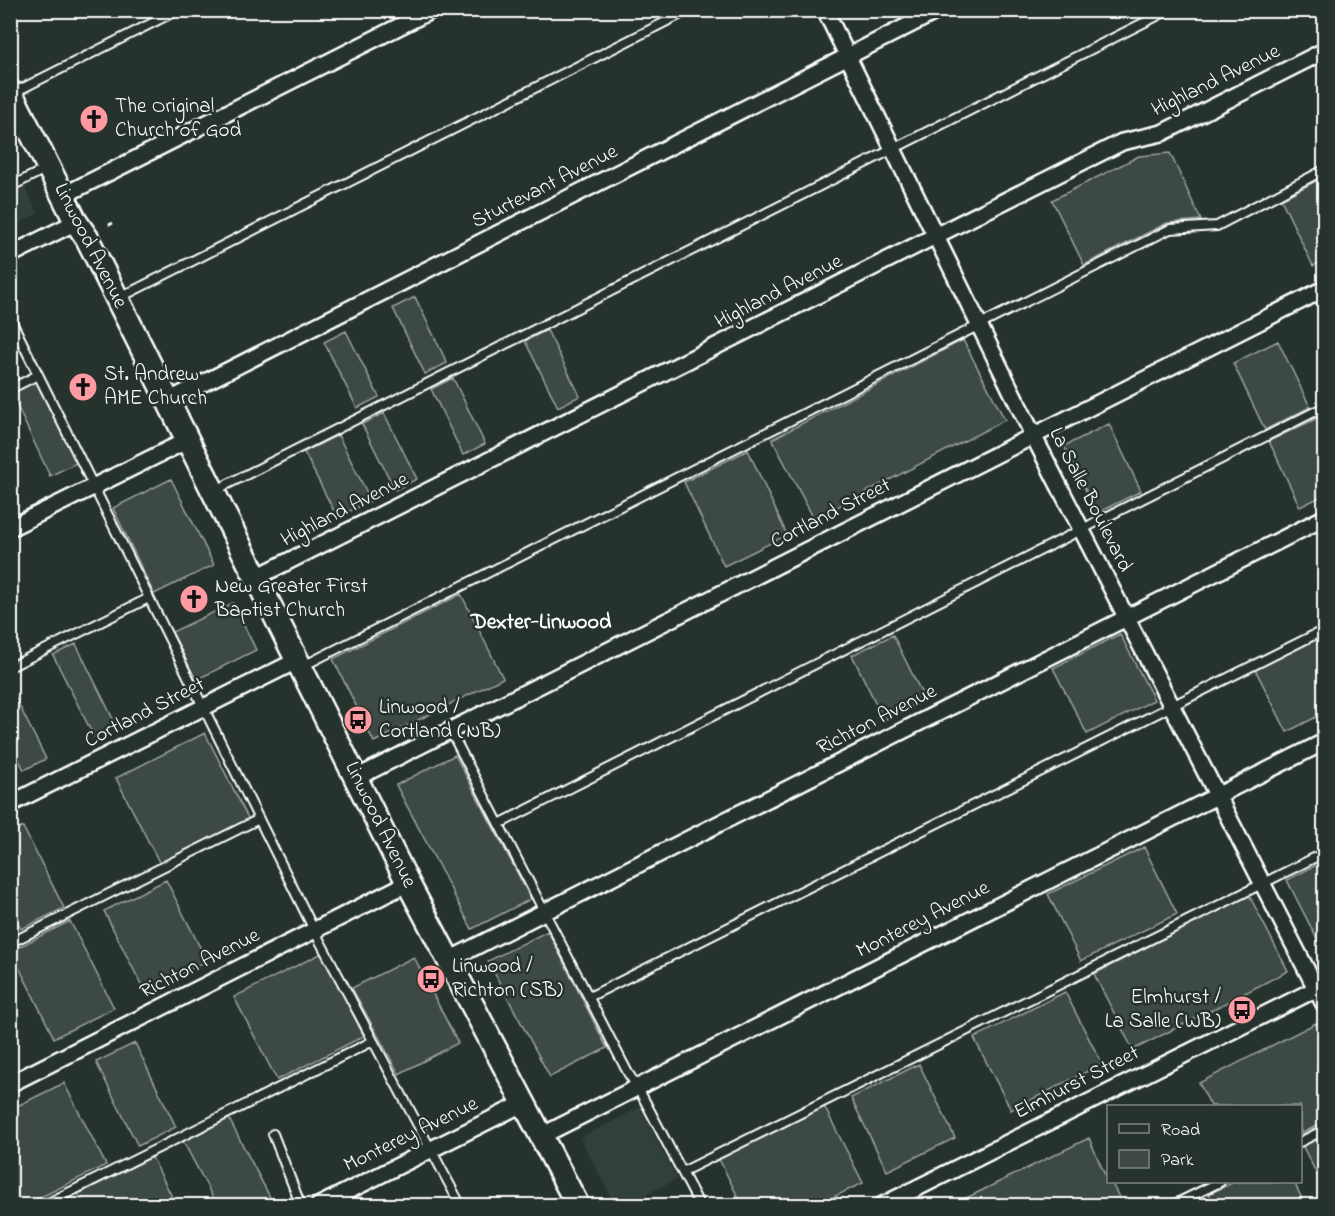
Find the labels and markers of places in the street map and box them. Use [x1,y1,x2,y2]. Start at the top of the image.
place label: The Original Church of God [115,92,242,146]
church icon: The Original Church of God [78,103,110,135]
place label: St. Andrew AME Church [104,360,207,414]
church icon: St. Andrew AME Church [67,371,99,403]
place label: New Greater First Baptist Church [214,572,368,626]
church icon: New Greater First Baptist Church [178,583,210,615]
place label: Linwood / Cortland (NB) [379,693,501,747]
bus stop icon: Linwood / Cortland (NB) [342,704,374,736]
place label: Linwood / Richton (SB) [452,952,563,1006]
bus stop icon: Linwood / Richton (SB) [415,963,447,995]
place label: Elmhurst / La Salle (WB) [1105,983,1221,1037]
bus stop icon: Elmhurst / La Salle (WB) [1226,994,1258,1026]

